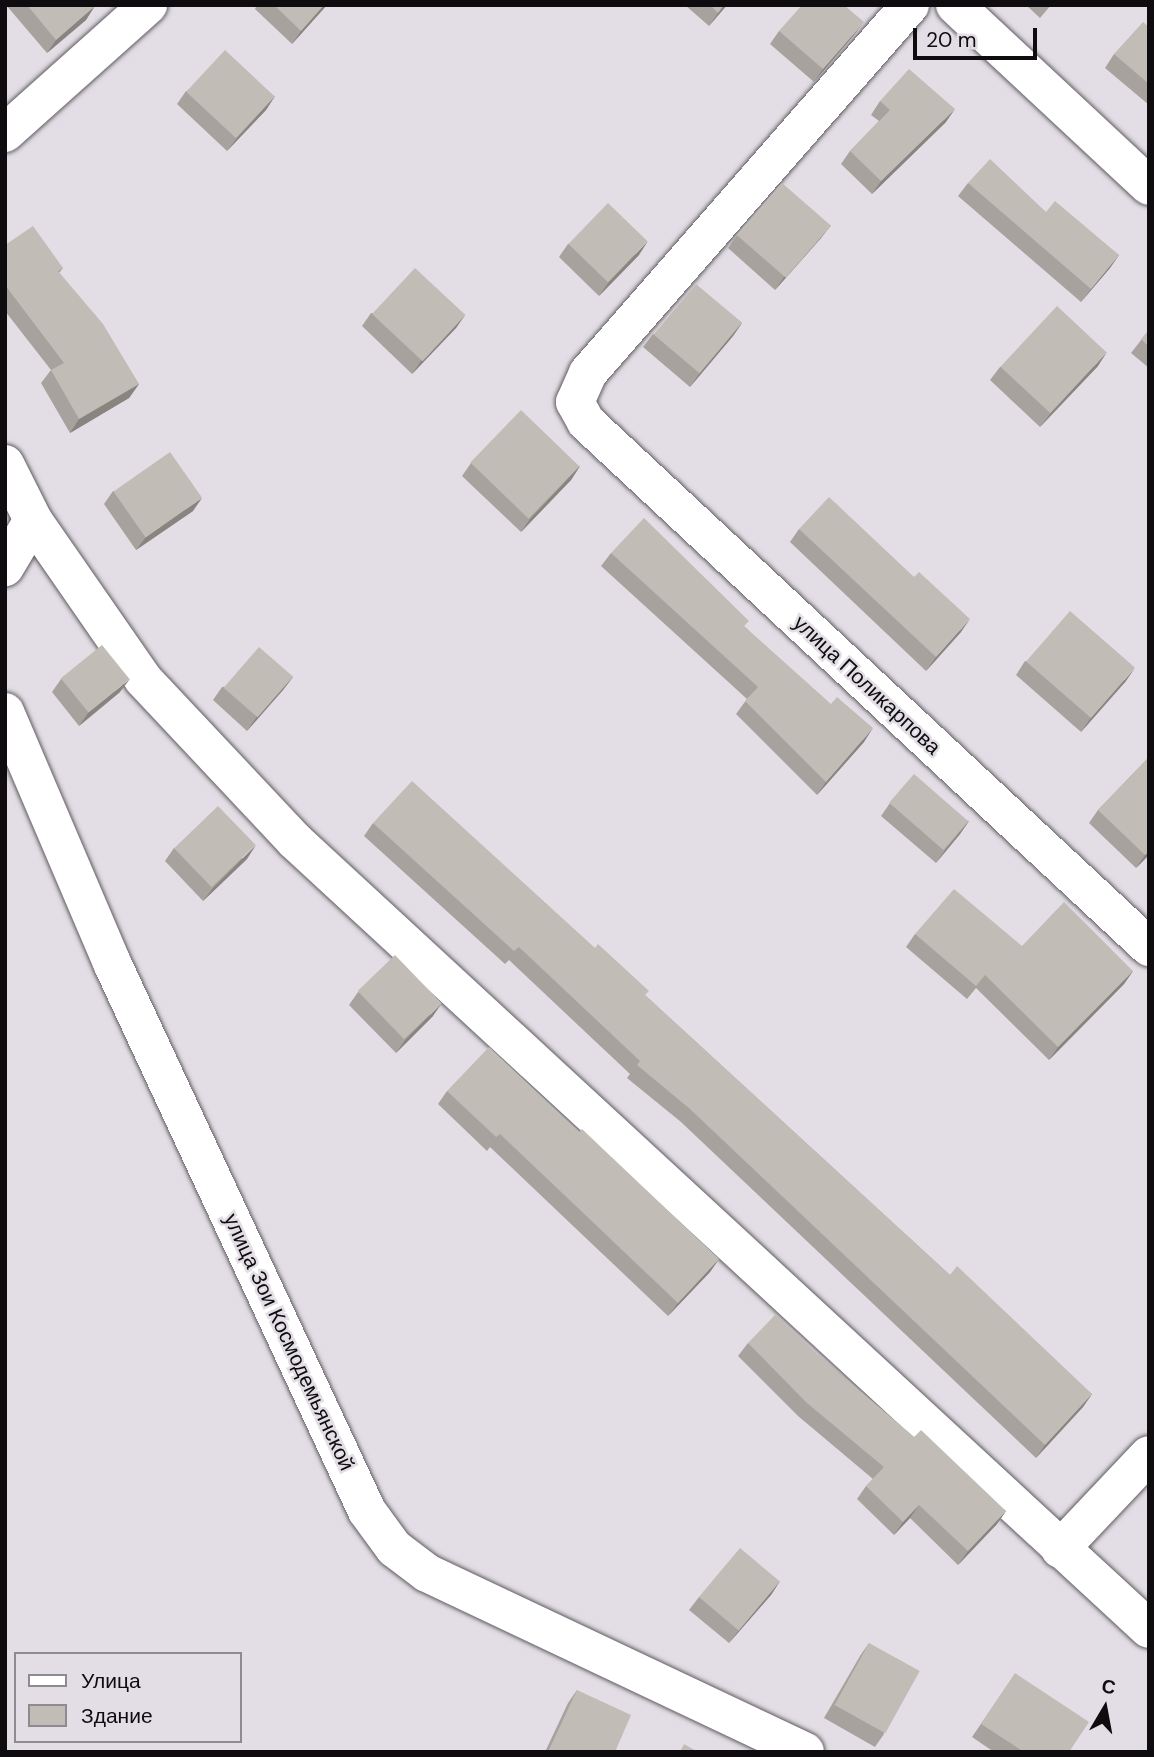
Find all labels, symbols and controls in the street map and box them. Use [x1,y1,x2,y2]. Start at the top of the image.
scale bar [916,14,1040,58]
text: 20 m [926,26,977,54]
street label: улица Поликарпова [788,610,946,760]
street label: улица Зои Космодемьянской [218,1209,360,1475]
legend [14,1652,242,1743]
text: Улица [81,1667,141,1695]
north arrow [1070,1673,1140,1743]
text: С [1100,1673,1118,1700]
text: Здание [81,1702,153,1730]

